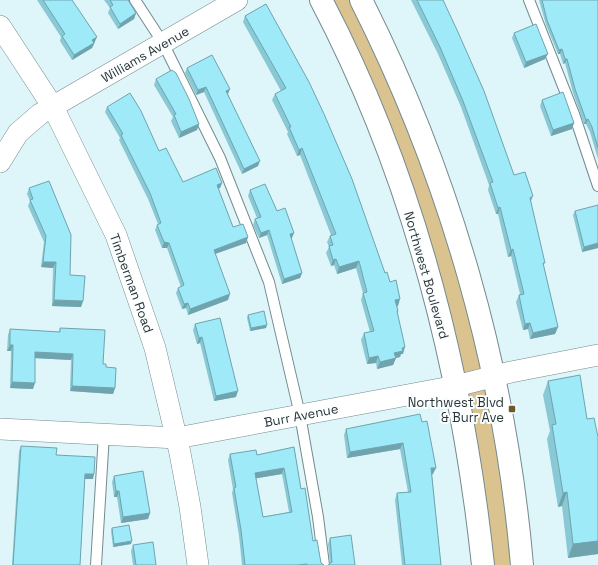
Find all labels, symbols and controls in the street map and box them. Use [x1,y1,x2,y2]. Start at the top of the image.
street label: Williams Avenue [98,22,192,86]
street label: Northwest Boulevard [400,209,453,341]
street label: Timberman Road [106,231,157,335]
place label: Northwest Blvd & Burr Ave [408,394,504,426]
street label: Burr Avenue [262,400,340,431]
marker: Northwest Blvd & Burr Ave [507,404,517,414]

